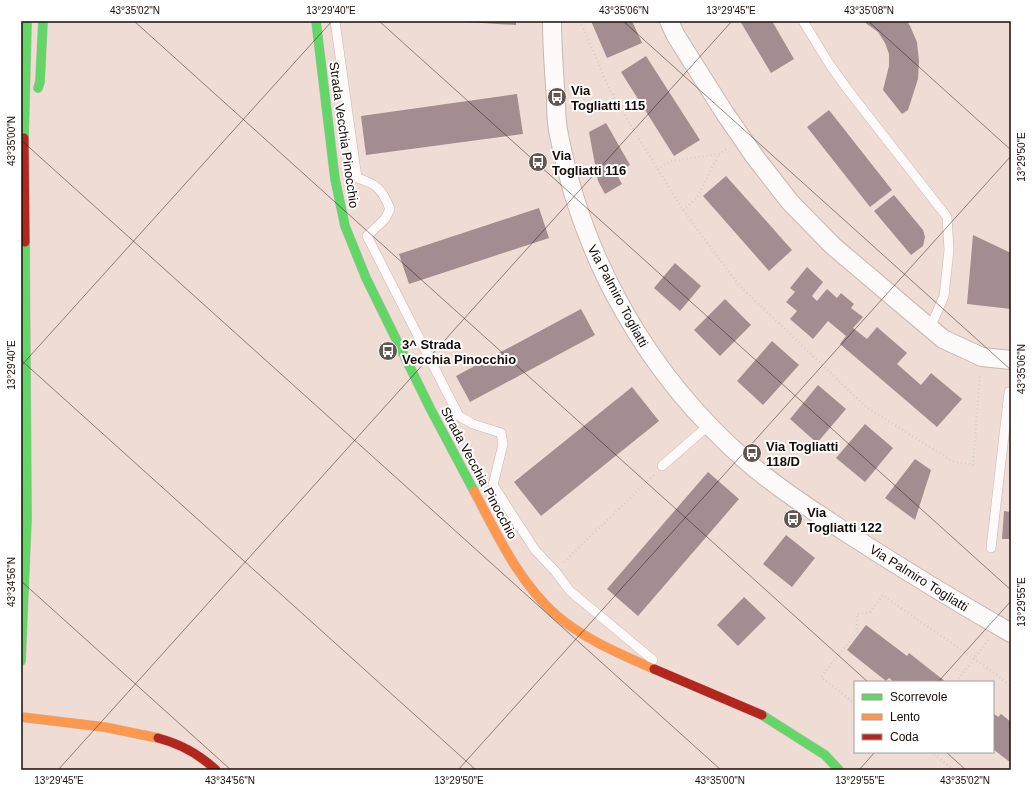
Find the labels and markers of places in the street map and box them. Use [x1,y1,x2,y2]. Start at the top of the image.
place label: Via Togliatti 115 [571,83,645,113]
bus stop icon: Via Togliatti 115 [546,86,568,108]
place label: Via Togliatti 116 [552,148,626,178]
bus stop icon: Via Togliatti 116 [527,151,549,173]
place label: 3^ Strada Vecchia Pinocchio [402,337,516,367]
bus stop icon: 3^ Strada Vecchia Pinocchio [377,340,399,362]
place label: Via Togliatti 118/D [766,439,838,469]
bus stop icon: Via Togliatti 118/D [741,442,763,464]
place label: Via Togliatti 122 [807,505,882,535]
bus stop icon: Via Togliatti 122 [782,508,804,530]

